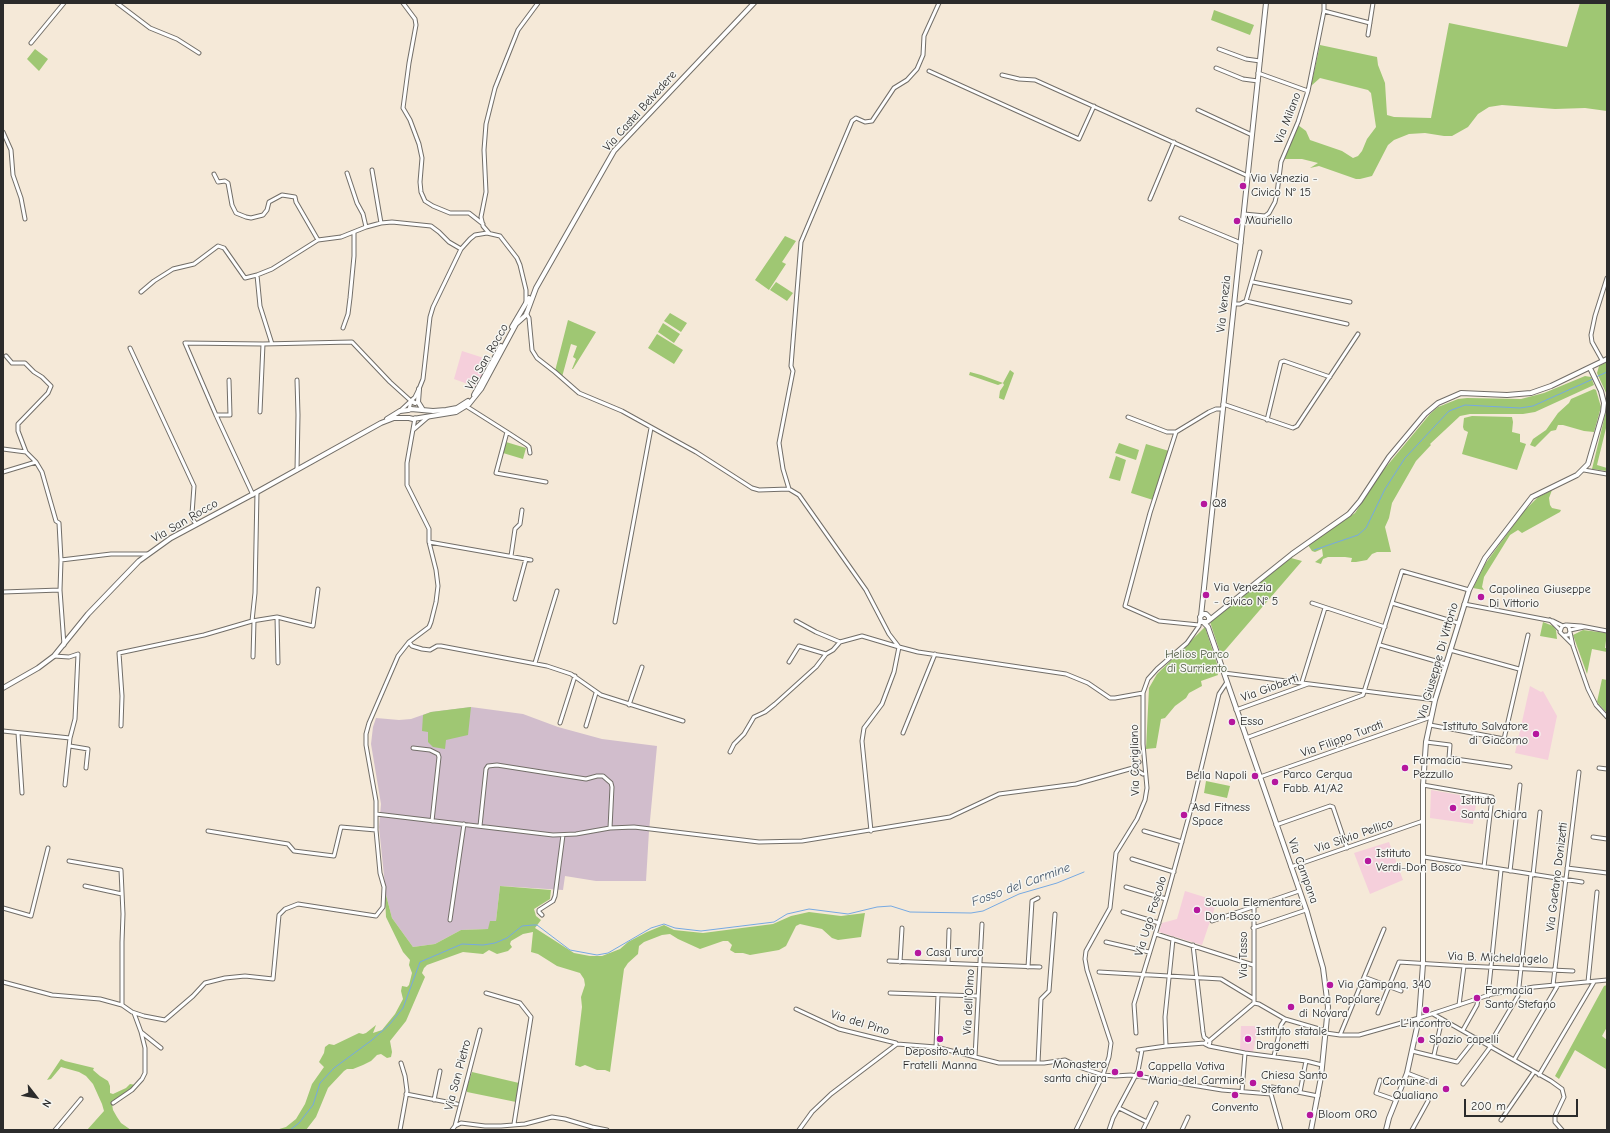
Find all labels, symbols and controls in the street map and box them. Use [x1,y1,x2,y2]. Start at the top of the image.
street label: Via Castel Belvedere [600,68,680,154]
street label: Via Milano [1272,90,1304,146]
place label: Via Venezia - Civico N° 15 [1251,172,1318,200]
marker: Via Venezia - Civico N° 15 [1238,181,1248,191]
place label: Mauriello [1245,214,1292,228]
marker: Mauriello [1232,216,1242,226]
street label: Via Venezia [1214,274,1234,334]
street label: Via San Rocco [462,321,512,393]
street label: Via San Rocco [149,496,221,546]
place label: Q8 [1212,497,1227,511]
marker: Q8 [1199,499,1209,509]
place label: Via Venezia - Civico N° 5 [1214,581,1278,609]
place label: Capolinea Giuseppe Di Vittorio [1489,583,1591,611]
marker: Via Venezia - Civico N° 5 [1201,590,1211,600]
marker: Capolinea Giuseppe Di Vittorio [1476,592,1486,602]
street label: Via Giuseppe Di Vittorio [1414,601,1462,721]
park label: Helios Parco di Surriento [1165,648,1229,676]
street label: Via Gioberti [1239,671,1301,705]
place label: Esso [1240,715,1264,729]
marker: Esso [1227,717,1237,727]
street label: Via Filippo Turati [1299,717,1385,761]
place label: Istituto Salvatore di Giacomo [1443,720,1528,748]
street label: Via Corigliano [1127,724,1143,796]
marker: Istituto Salvatore di Giacomo [1531,729,1541,739]
place label: Farmacia Pezzullo [1413,754,1461,782]
marker: Farmacia Pezzullo [1400,763,1410,773]
place label: Parco Cerqua Fabb. A1/A2 [1283,768,1352,796]
place label: Bella Napoli [1186,769,1247,783]
marker: Bella Napoli [1250,771,1260,781]
marker: Parco Cerqua Fabb. A1/A2 [1270,777,1280,787]
place label: Istituto Santa Chiara [1461,794,1527,822]
place label: Asd Fitness Space [1192,801,1250,829]
marker: Istituto Santa Chiara [1448,803,1458,813]
marker: Asd Fitness Space [1179,810,1189,820]
street label: Via Silvio Pellico [1313,816,1395,856]
street label: Via Gaetano Donizetti [1543,821,1571,933]
street label: Via Campana [1285,836,1321,906]
place label: Istituto Verdi-Don Bosco [1376,847,1461,875]
marker: Istituto Verdi-Don Bosco [1363,856,1373,866]
water label: Fosso del Carmine [969,860,1073,910]
street label: Via Ugo Foscolo [1132,874,1170,958]
place label: Scuola Elementare Don Bosco [1205,896,1301,924]
marker: Scuola Elementare Don Bosco [1192,905,1202,915]
street label: Via Tasso [1237,932,1251,978]
place label: Casa Turco [926,946,984,960]
marker: Casa Turco [913,948,923,958]
street label: Via B. Michelangelo [1448,949,1548,967]
street label: Via dell'Olmo [960,969,978,1035]
place label: Via Campana, 340 [1338,978,1431,992]
marker: Via Campana, 340 [1325,980,1335,990]
place label: Farmacia Santo Stefano [1485,984,1556,1012]
place label: Banca Popolare di Novara [1299,993,1380,1021]
marker: Farmacia Santo Stefano [1472,993,1482,1003]
marker: Banca Popolare di Novara [1286,1002,1296,1012]
marker: L'incontro [1421,1005,1431,1015]
street label: Via del Pino [829,1007,891,1039]
place label: L'incontro [1401,1017,1451,1031]
place label: Istituto statale Dragonetti [1256,1025,1327,1053]
place label: Spazio capelli [1429,1033,1499,1047]
marker: Deposito Auto Fratelli Manna [935,1034,945,1044]
marker: Istituto statale Dragonetti [1243,1034,1253,1044]
marker: Spazio capelli [1416,1035,1426,1045]
street label: Via San Pietro [442,1038,474,1112]
place label: Deposito Auto Fratelli Manna [903,1045,977,1073]
place label: Monastero santa chiara [1044,1058,1107,1086]
place label: Cappella Votiva Maria del Carmine [1148,1060,1245,1088]
marker: Monastero santa chiara [1110,1067,1120,1077]
marker: Cappella Votiva Maria del Carmine [1135,1069,1145,1079]
place label: Chiesa Santo Stefano [1261,1069,1328,1097]
place label: Comune di Qualiano [1382,1075,1438,1103]
north arrow [16,1077,56,1117]
marker: Chiesa Santo Stefano [1248,1078,1258,1088]
marker: Comune di Qualiano [1441,1084,1451,1094]
marker: Convento [1230,1090,1240,1100]
scale bar [1466,1091,1580,1117]
text: N [39,1097,54,1110]
text: 200 m [1471,1099,1506,1113]
place label: Convento [1211,1101,1259,1115]
place label: Bloom ORO [1318,1108,1377,1122]
marker: Bloom ORO [1305,1110,1315,1120]

